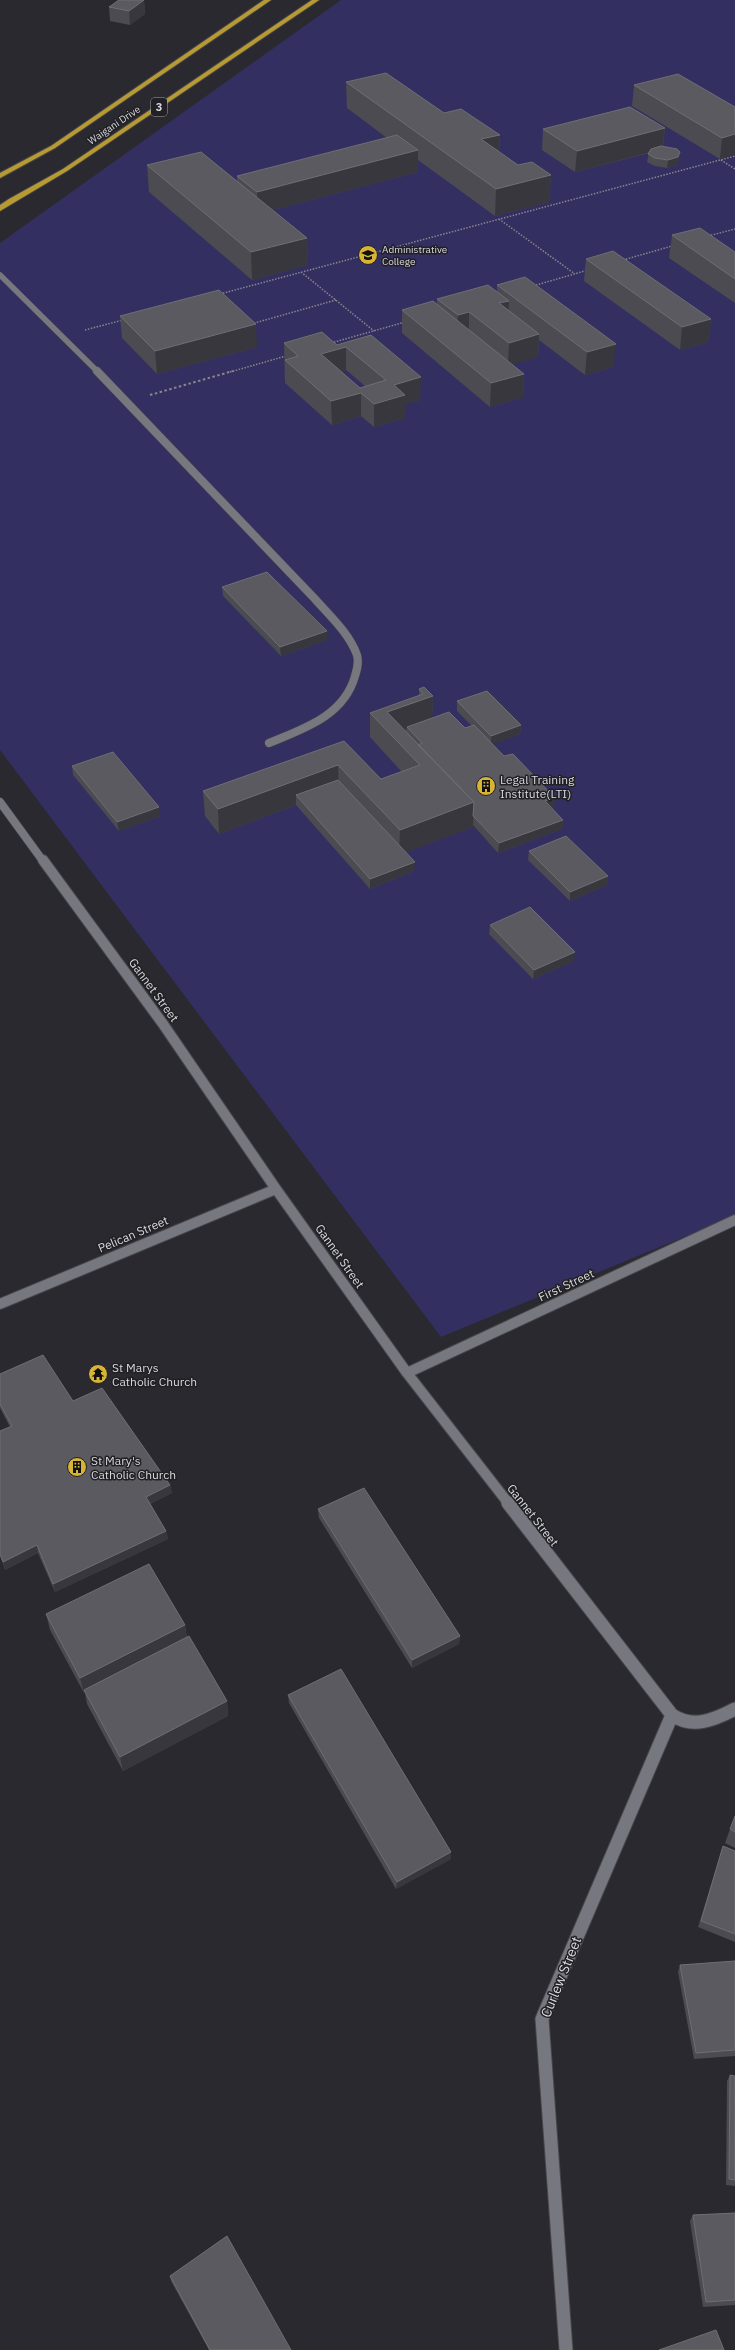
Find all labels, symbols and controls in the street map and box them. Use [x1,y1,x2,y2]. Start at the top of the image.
road number: 3 [151,98,167,116]
street label: Waigani Drive [85,102,143,147]
place label: Administrative College [382,243,448,268]
school or university icon: Administrative College [357,244,379,266]
place label: Legal Training Institute(LTI) [500,772,575,801]
building icon: Legal Training Institute(LTI) [475,775,497,797]
street label: Gannet Street [126,955,182,1025]
street label: Pelican Street [96,1212,170,1256]
street label: Gannet Street [312,1221,368,1291]
street label: First Street [536,1266,596,1304]
place label: St Marys Catholic Church [112,1360,197,1389]
temple icon: St Marys Catholic Church [87,1363,109,1385]
place label: St Mary's Catholic Church [91,1453,176,1482]
building icon: St Mary's Catholic Church [66,1456,88,1478]
street label: Gannet Street [504,1481,562,1549]
street label: Curlew Street [537,1934,585,2020]

